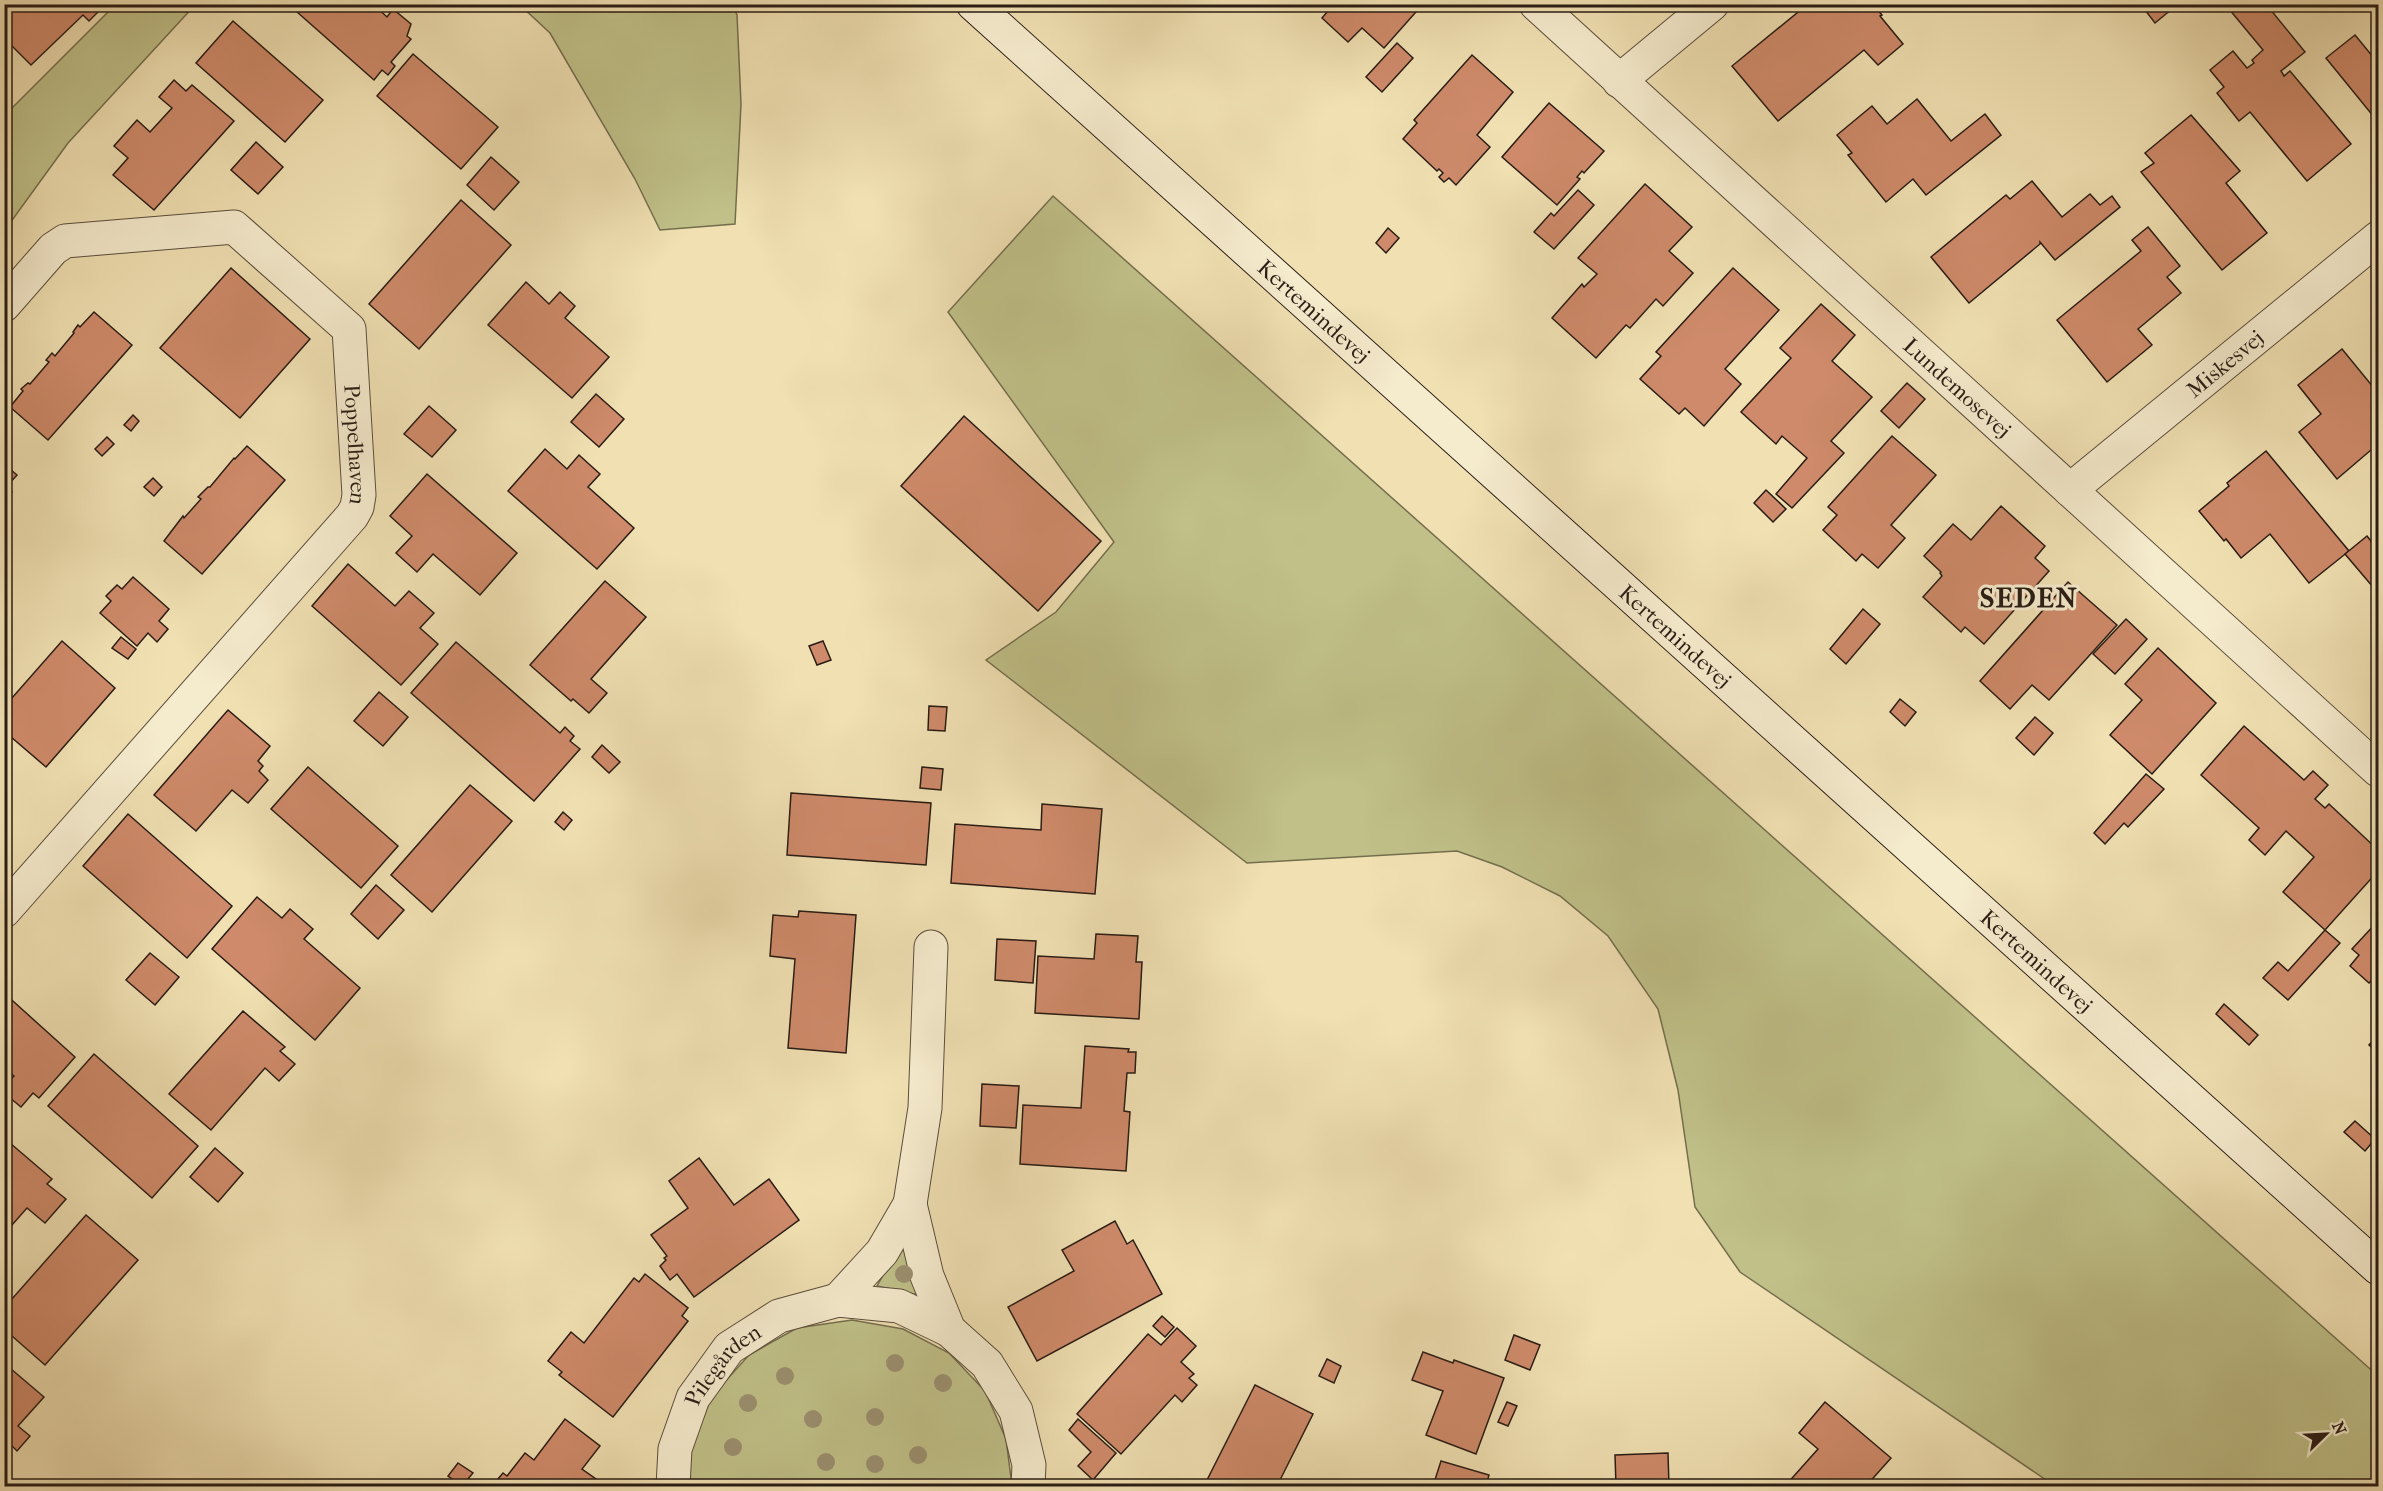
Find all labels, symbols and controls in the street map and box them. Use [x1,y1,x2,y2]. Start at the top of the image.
street label: Kertemindevej [1252,255,1375,369]
street label: Miskesvej [2182,325,2269,403]
street label: Lundemosevej [1898,333,2016,444]
street label: Poppelhaven [338,383,371,507]
street label: Kertemindevej [1613,580,1736,694]
district label: SEDEN [1980,581,2078,614]
street label: Kertemindevej [1975,905,2098,1019]
street label: Pilegården [679,1319,766,1409]
north arrow [2296,1404,2356,1464]
text: N [2328,1419,2351,1438]

